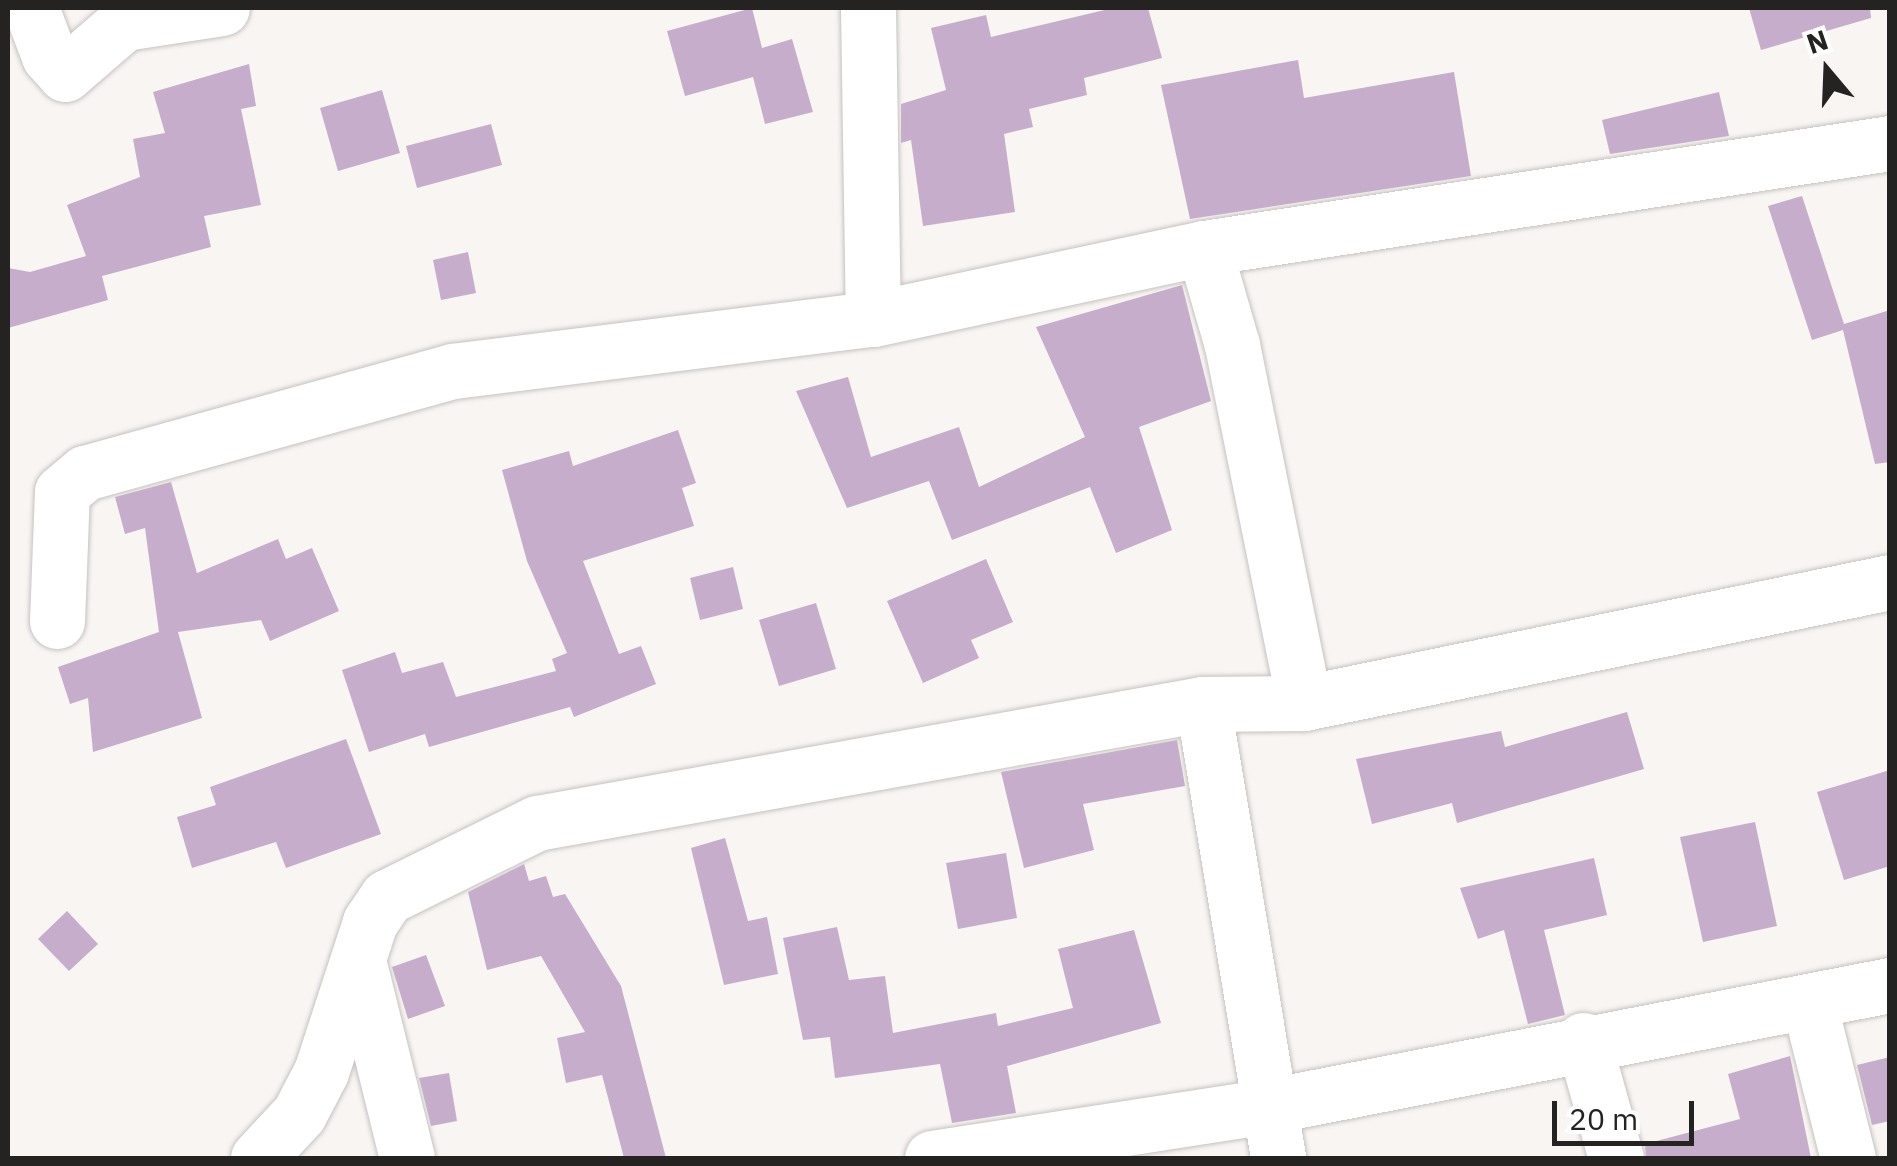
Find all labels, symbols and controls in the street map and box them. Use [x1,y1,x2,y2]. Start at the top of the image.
north arrow [1777,20,1877,120]
text: N [1801,20,1833,62]
scale bar [1557,1081,1700,1143]
text: 20 m [1569,1099,1638,1138]

